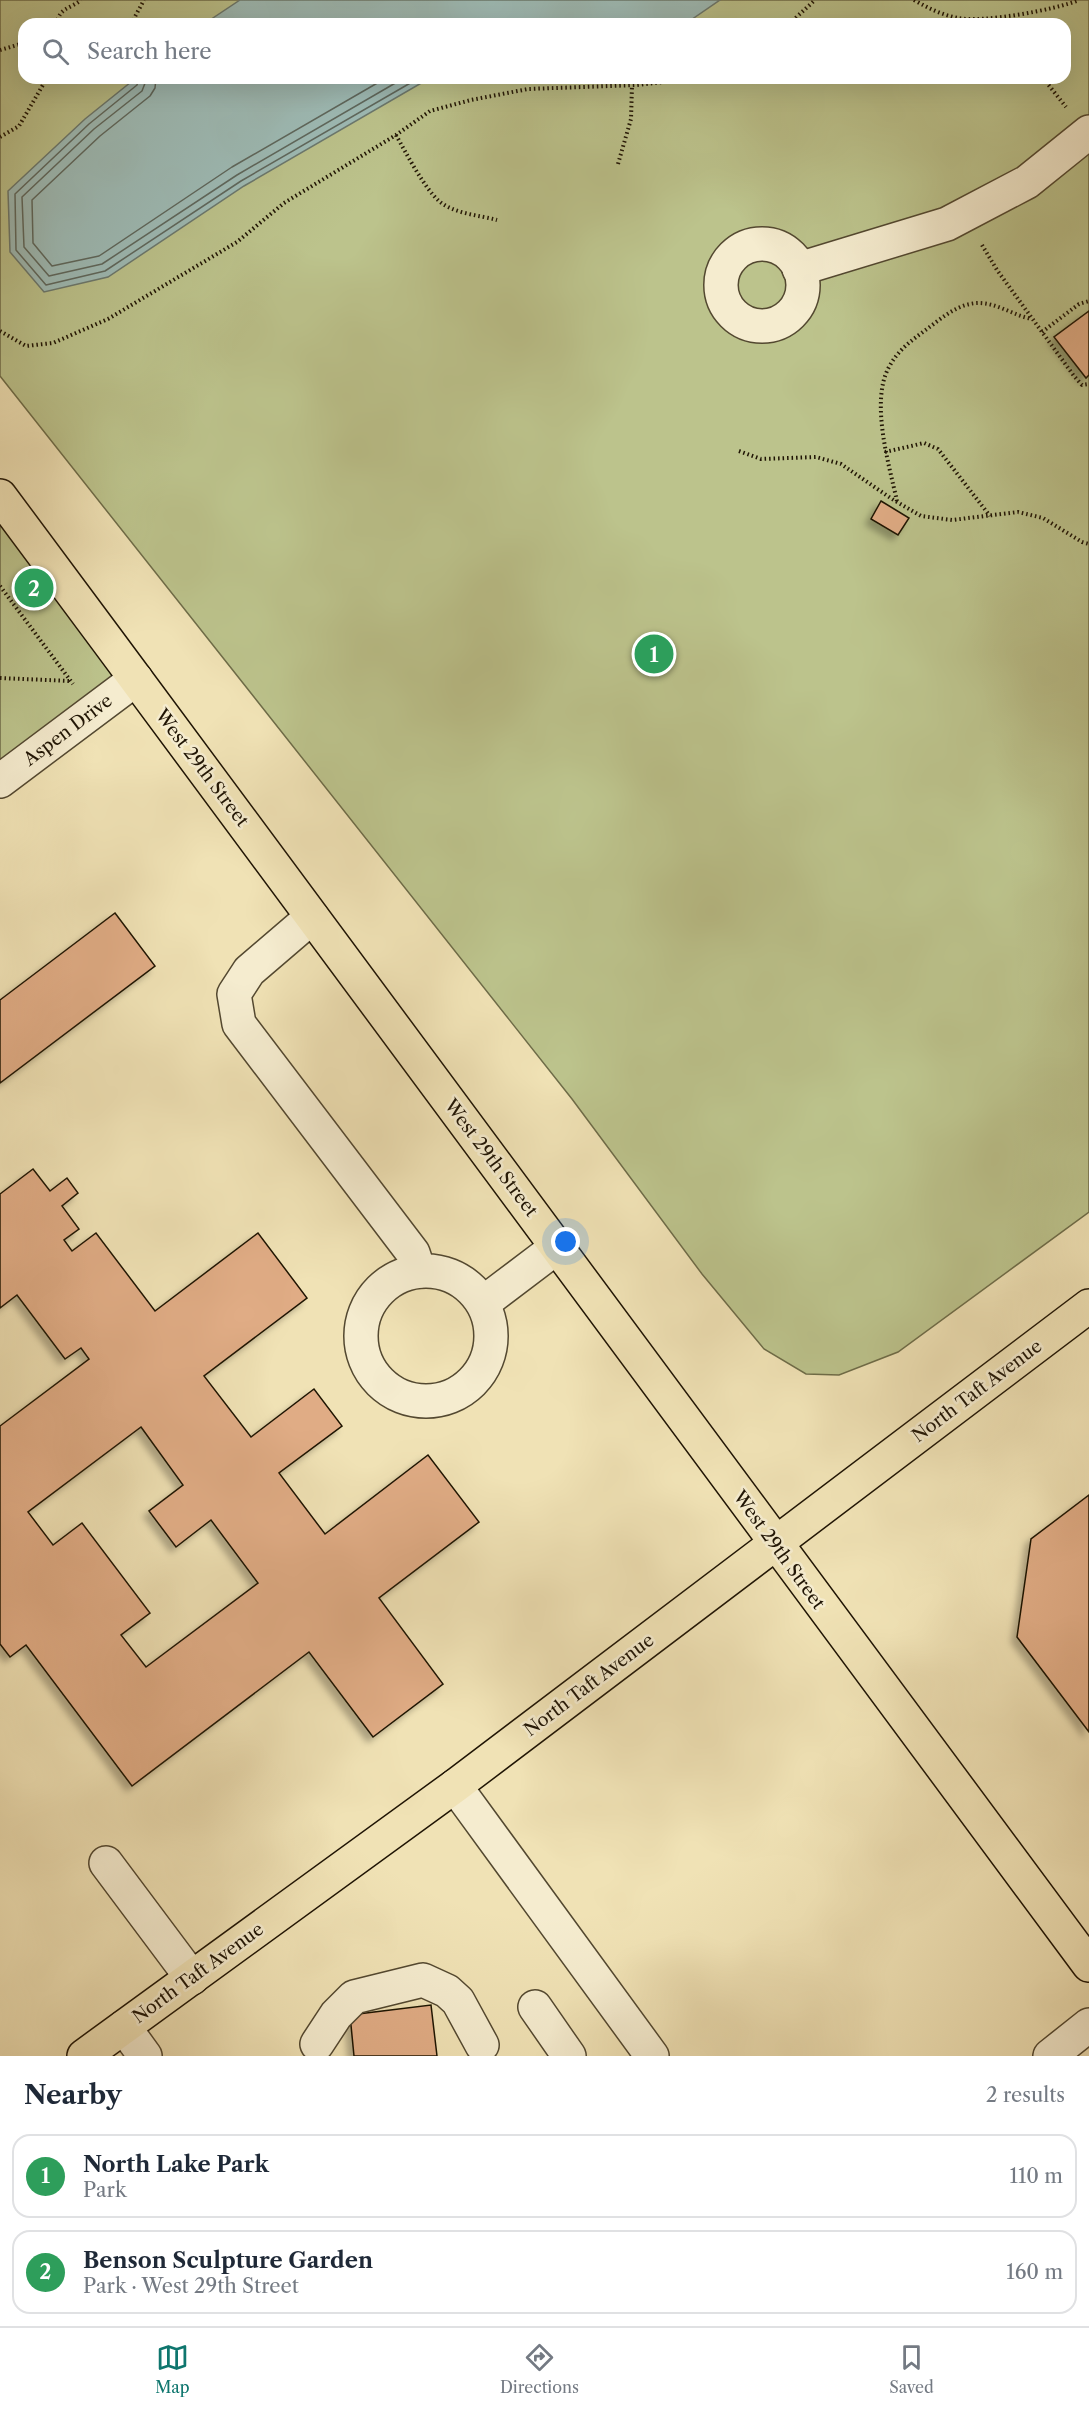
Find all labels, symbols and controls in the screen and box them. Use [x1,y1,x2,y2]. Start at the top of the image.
search box [18,18,1071,84]
icon: search [39,35,72,68]
text: Search here [87,38,212,65]
pin: 2 [15,566,54,610]
pin: 1 [634,632,674,676]
street label: Aspen Drive [19,690,117,771]
street label: West 29th Street [150,704,254,832]
street label: West 29th Street [439,1094,543,1222]
your location [551,1227,580,1256]
street label: North Taft Avenue [908,1335,1046,1447]
street label: West 29th Street [728,1485,830,1614]
street label: North Taft Avenue [520,1629,658,1741]
street label: North Taft Avenue [128,1918,268,2028]
text: Nearby [24,2079,122,2111]
text: 2 results [986,2083,1065,2107]
text: North Lake Park [83,2151,269,2178]
text: 1 [41,2164,50,2188]
text: 110 m [1010,2164,1063,2188]
text: Park [83,2178,126,2202]
text: Benson Sculpture Garden [83,2247,373,2274]
text: 2 [40,2260,51,2284]
text: 160 m [1006,2260,1063,2284]
text: Park · West 29th Street [83,2274,299,2298]
tab: Map [155,2341,190,2397]
tab: Directions [500,2341,579,2397]
tab: Saved [889,2341,934,2397]

